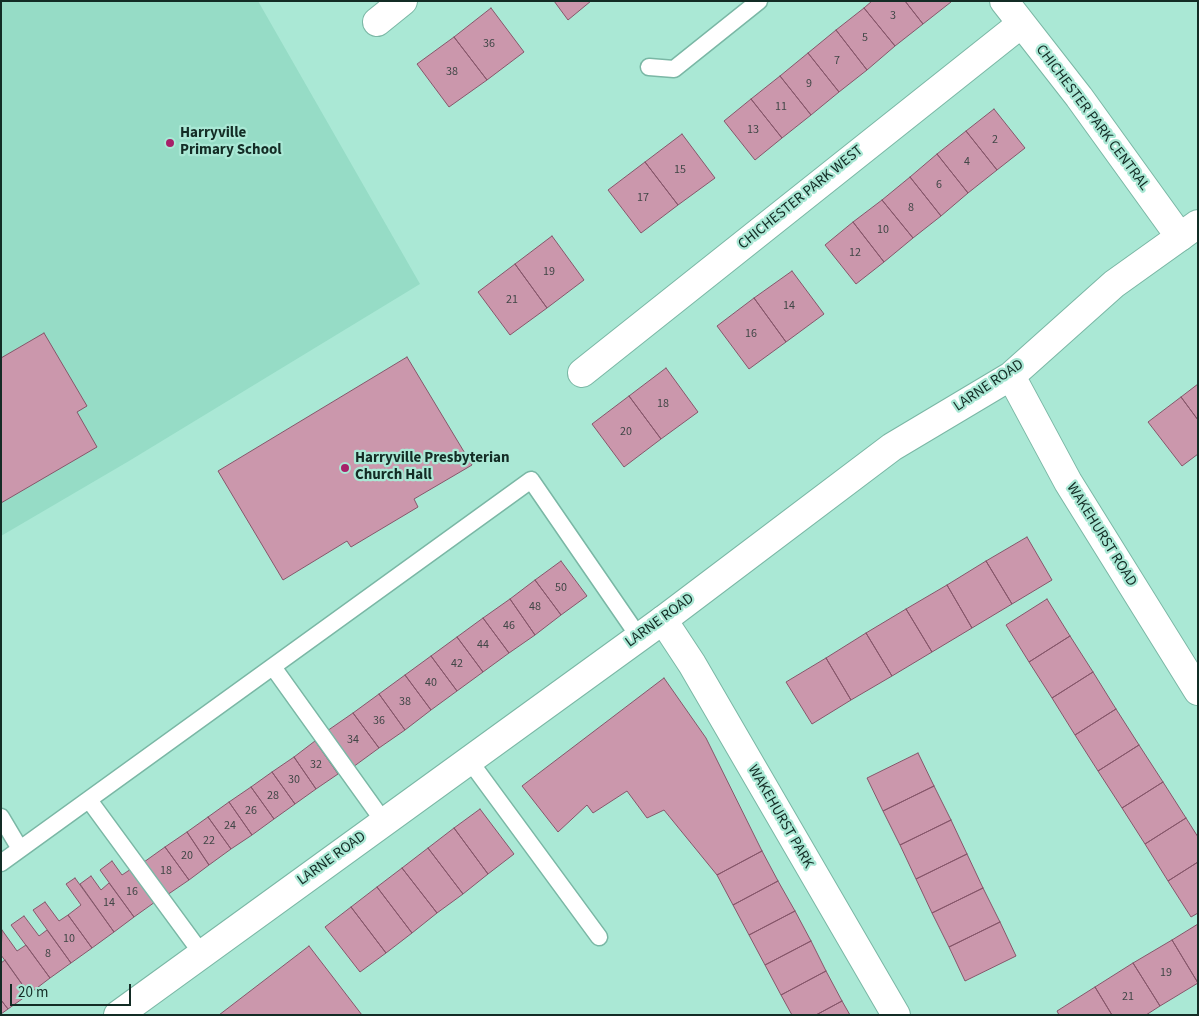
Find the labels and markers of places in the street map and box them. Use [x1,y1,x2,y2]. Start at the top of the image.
place label: Harryville Primary School [180,125,282,160]
marker: Harryville Primary School [164,137,176,149]
place label: Harryville Presbyterian Church Hall [355,450,510,485]
marker: Harryville Presbyterian Church Hall [339,462,351,474]

